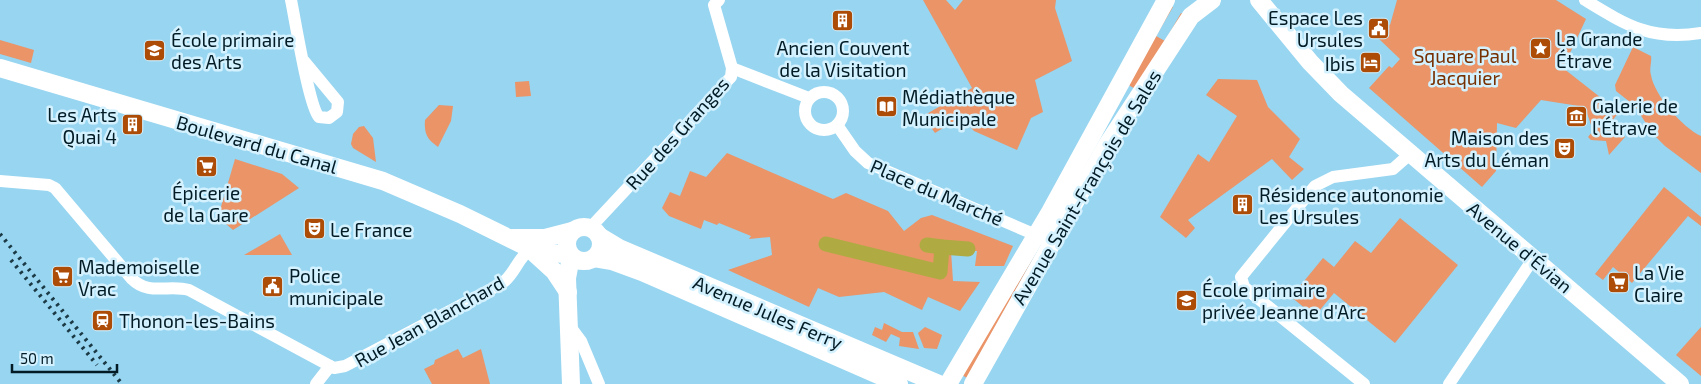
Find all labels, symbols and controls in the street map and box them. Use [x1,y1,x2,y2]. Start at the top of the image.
place label: Espace Les Ursules [1268,6,1363,51]
building icon: Ancien Couvent de la Visitation [831,9,855,33]
public building icon: Espace Les Ursules [1367,16,1391,40]
place label: La Grande Étrave [1556,27,1643,72]
place label: École primaire des Arts [171,28,294,73]
place label: Ancien Couvent de la Visitation [776,36,910,81]
place icon: La Grande Étrave [1528,37,1552,61]
school or university icon: École primaire des Arts [143,38,167,62]
park label: Square Paul Jacquier [1414,44,1517,89]
hotel icon: Ibis [1359,51,1383,75]
place label: Ibis [1325,52,1355,75]
street label: Avenue Saint-François de Sales [1007,65,1166,309]
street label: Rue des Granges [620,72,734,194]
place label: Médiathèque Municipale [902,85,1015,130]
place label: Galerie de l'Étrave [1592,94,1678,139]
library icon: Médiathèque Municipale [874,95,898,119]
place label: Les Arts Quai 4 [47,103,117,148]
museum icon: Galerie de l'Étrave [1564,104,1588,128]
street label: Boulevard du Canal [174,110,341,178]
building icon: Les Arts Quai 4 [121,113,145,137]
place label: Maison des Arts du Léman [1424,126,1549,171]
theatre icon: Maison des Arts du Léman [1553,136,1577,160]
supermarket icon: Épicerie de la Gare [194,154,218,178]
street label: Place du Marché [867,154,1007,230]
place label: Épicerie de la Gare [163,181,249,226]
place label: Résidence autonomie Les Ursules [1259,183,1444,228]
building icon: Résidence autonomie Les Ursules [1231,193,1255,217]
street label: Avenue d'Évian [1463,197,1577,297]
theatre icon: Le France [302,217,326,241]
place label: Le France [330,218,413,241]
place label: Mademoiselle Vrac [78,255,200,300]
place label: La Vie Claire [1634,261,1684,306]
place label: Police municipale [289,264,384,309]
supermarket icon: Mademoiselle Vrac [50,265,74,289]
street label: Rue Jean Blanchard [350,270,508,372]
street label: Avenue Jules Ferry [690,270,846,354]
supermarket icon: La Vie Claire [1606,271,1630,295]
public building icon: Police municipale [261,274,285,298]
place label: École primaire privée Jeanne d'Arc [1202,278,1366,323]
school or university icon: École primaire privée Jeanne d'Arc [1174,288,1198,312]
station icon: Thonon-les-Bains [91,308,115,332]
place label: Thonon-les-Bains [119,309,275,332]
scale bar [12,342,118,374]
text: 50 m [20,349,54,367]

